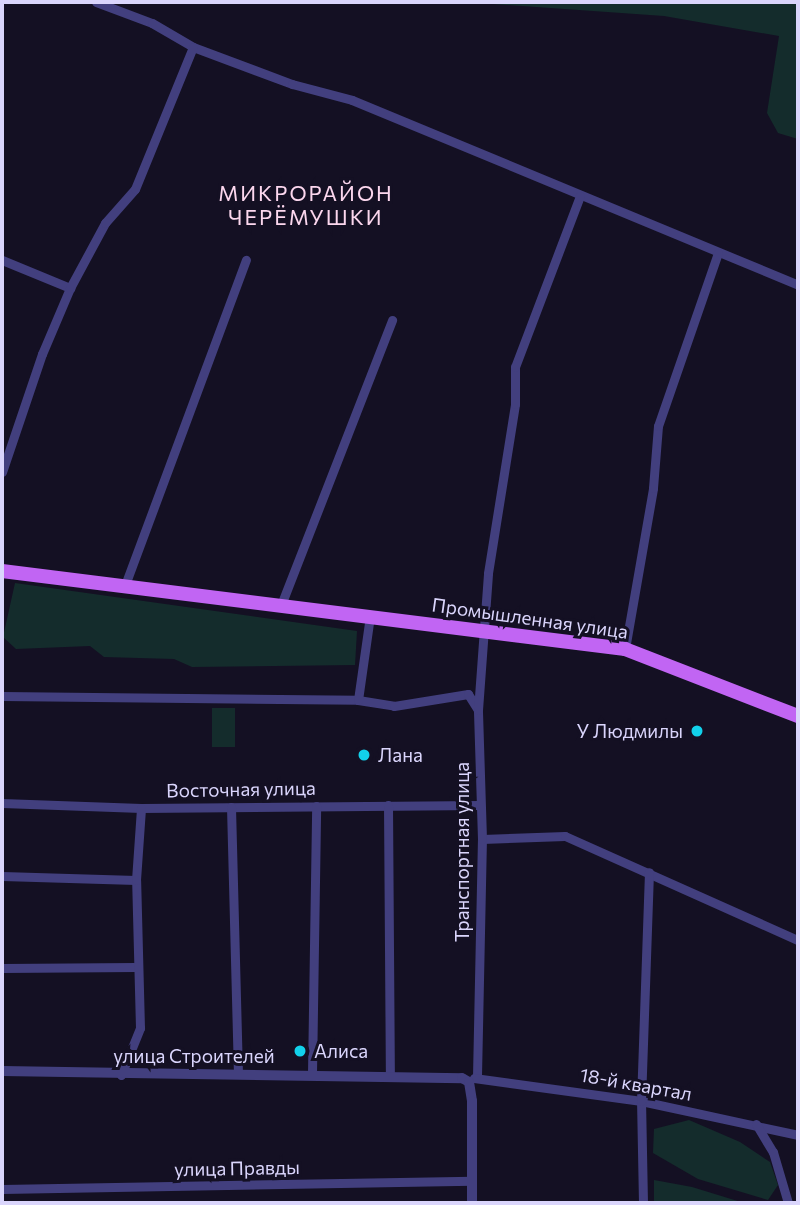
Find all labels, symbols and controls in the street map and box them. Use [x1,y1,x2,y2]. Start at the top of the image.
district label: МИКРОРАЙОН ЧЕРЁМУШКИ [219,180,393,230]
street label: Промышленная улица [431,593,629,643]
place label: У Людмилы [577,720,683,742]
marker: У Людмилы [689,723,705,739]
place label: Лана [378,744,423,766]
marker: Лана [356,747,372,763]
street label: Транспортная улица [451,762,473,942]
street label: Восточная улица [166,776,316,802]
place label: Алиса [314,1040,368,1062]
marker: Алиса [292,1043,308,1059]
street label: улица Строителей [113,1045,275,1067]
street label: 18-й квартал [578,1063,694,1105]
street label: улица Правды [174,1156,300,1180]

